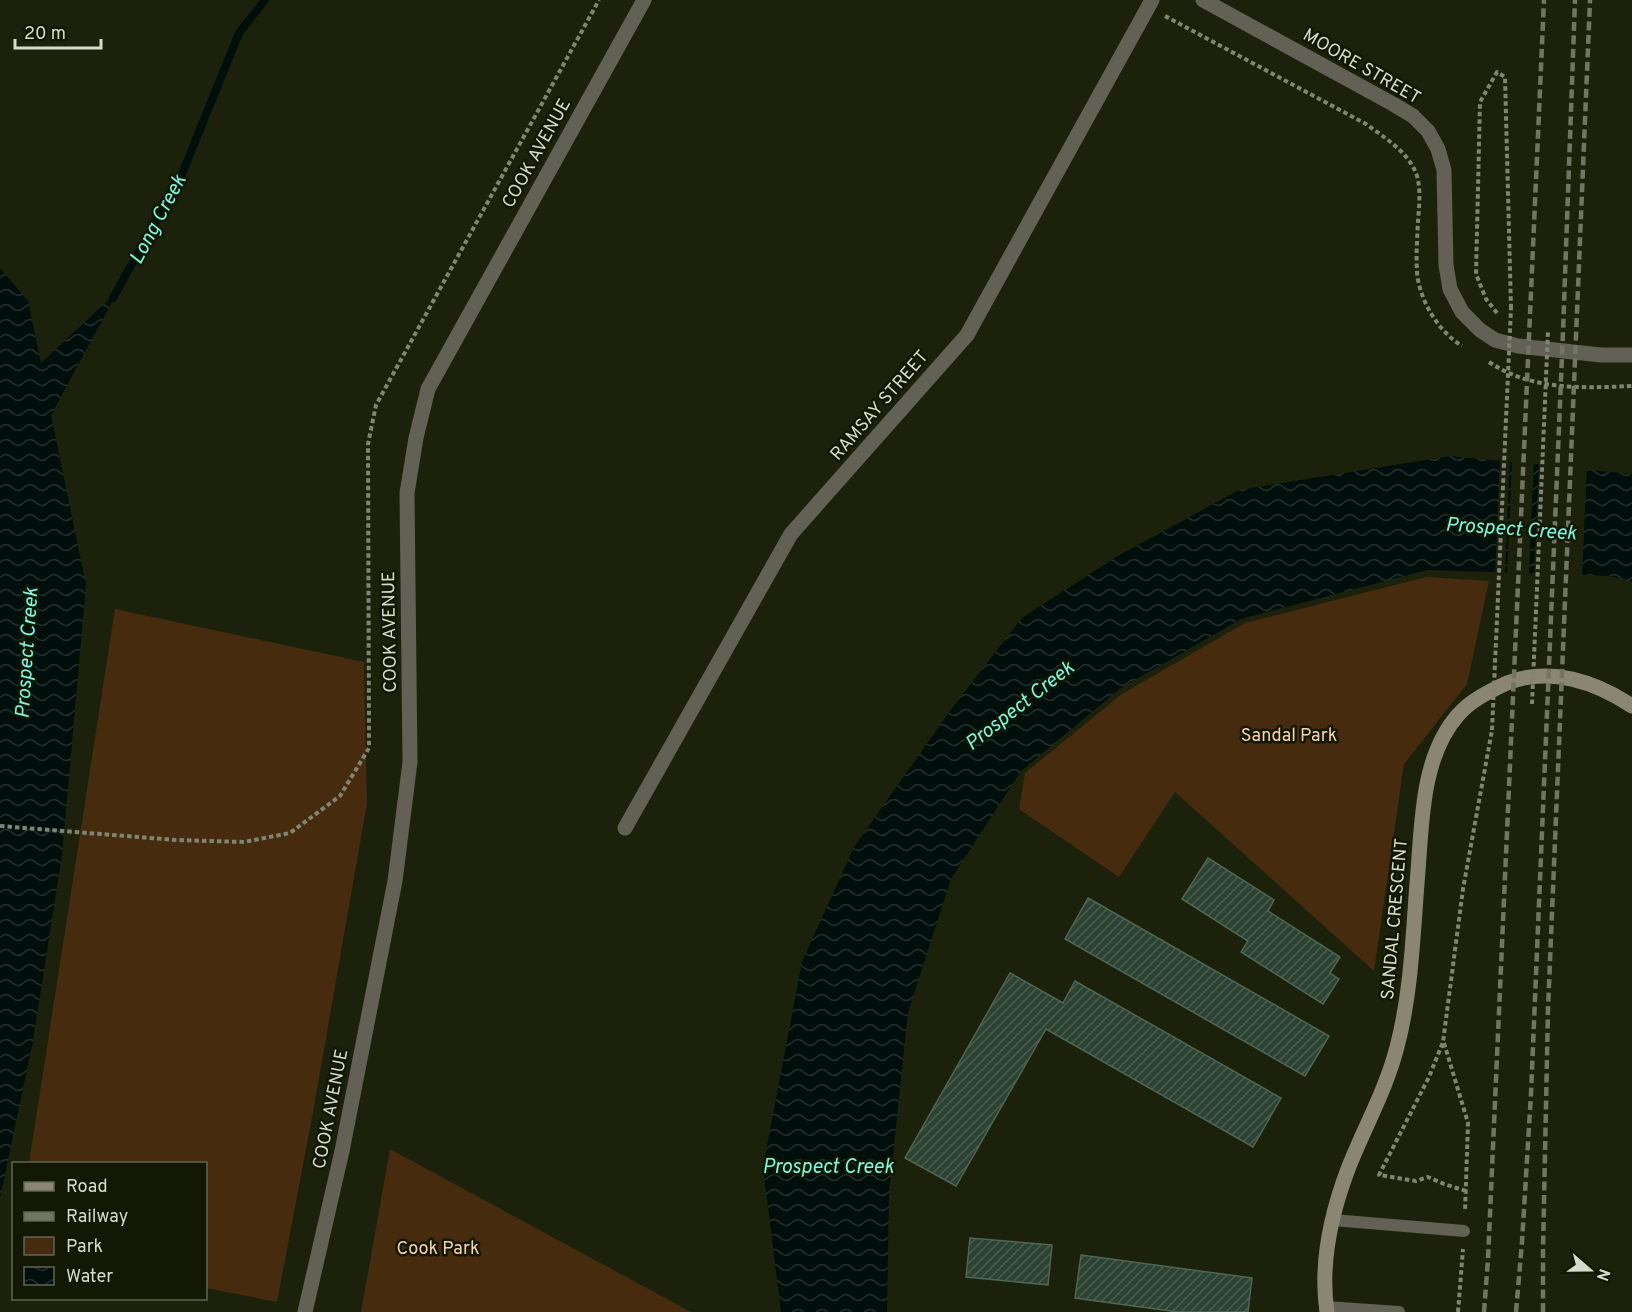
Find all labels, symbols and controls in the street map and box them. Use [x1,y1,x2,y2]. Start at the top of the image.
scale bar [15,12,100,50]
text: 20 m [24,23,66,46]
street label: MOORE STREET [1298,24,1424,110]
street label: COOK AVENUE [498,95,577,212]
water label: Long Creek [124,170,194,269]
street label: RAMSAY STREET [826,346,934,466]
water label: Prospect Creek [1444,512,1578,548]
street label: COOK AVENUE [378,571,403,693]
water label: Prospect Creek [10,586,46,720]
water label: Prospect Creek [960,655,1081,757]
park label: Sandal Park [1241,725,1337,748]
street label: SANDAL CRESCENT [1377,837,1414,1001]
street label: COOK AVENUE [309,1047,354,1171]
water label: Prospect Creek [762,1155,895,1181]
legend [12,1162,207,1300]
text: Road [66,1176,108,1199]
text: Railway [66,1206,128,1229]
text: Park [66,1236,103,1259]
park label: Cook Park [396,1238,480,1261]
north arrow [1560,1240,1620,1300]
text: Water [66,1266,113,1289]
text: N [1591,1266,1614,1283]

